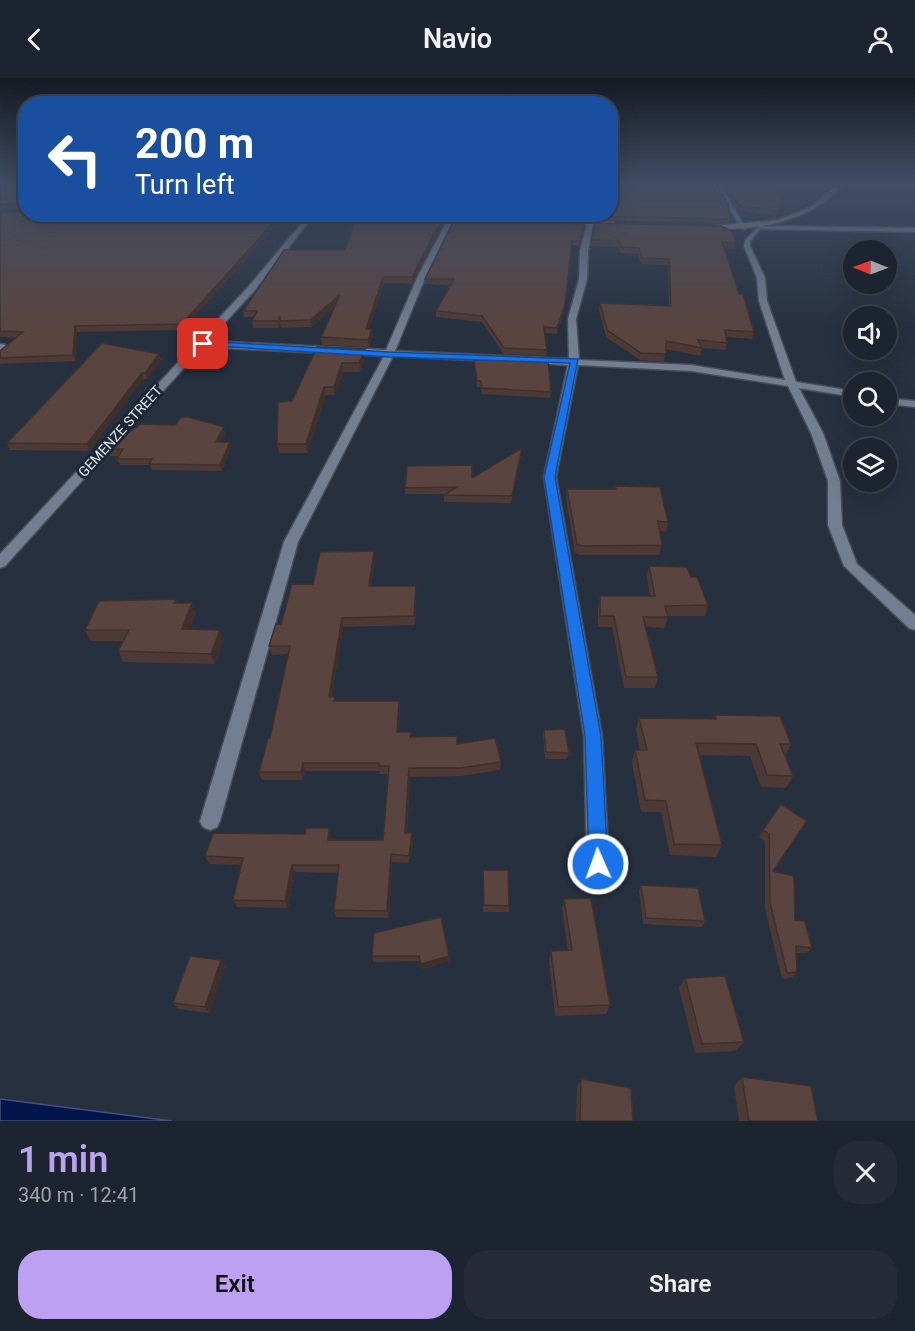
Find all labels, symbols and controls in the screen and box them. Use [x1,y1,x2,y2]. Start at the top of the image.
icon: back [18,23,51,56]
text: Navio [423,23,492,55]
icon: person [864,23,897,56]
text: 200 m [135,119,254,168]
icon: left [36,120,114,198]
text: Turn left [135,169,235,201]
north arrow [843,240,897,294]
map controls [843,240,897,492]
button: sound [843,306,897,360]
pin [177,318,228,369]
icon: arrive [186,327,219,360]
button: search [843,372,897,426]
street label: GEMENZE STREET [75,382,166,480]
button: layers [843,438,897,492]
position arrow [566,832,630,896]
text: 1 min [18,1139,108,1181]
button: close [834,1141,897,1204]
text: 340 m · 12:41 [18,1183,139,1207]
button: Exit [18,1250,452,1319]
button: Share [464,1250,897,1319]

